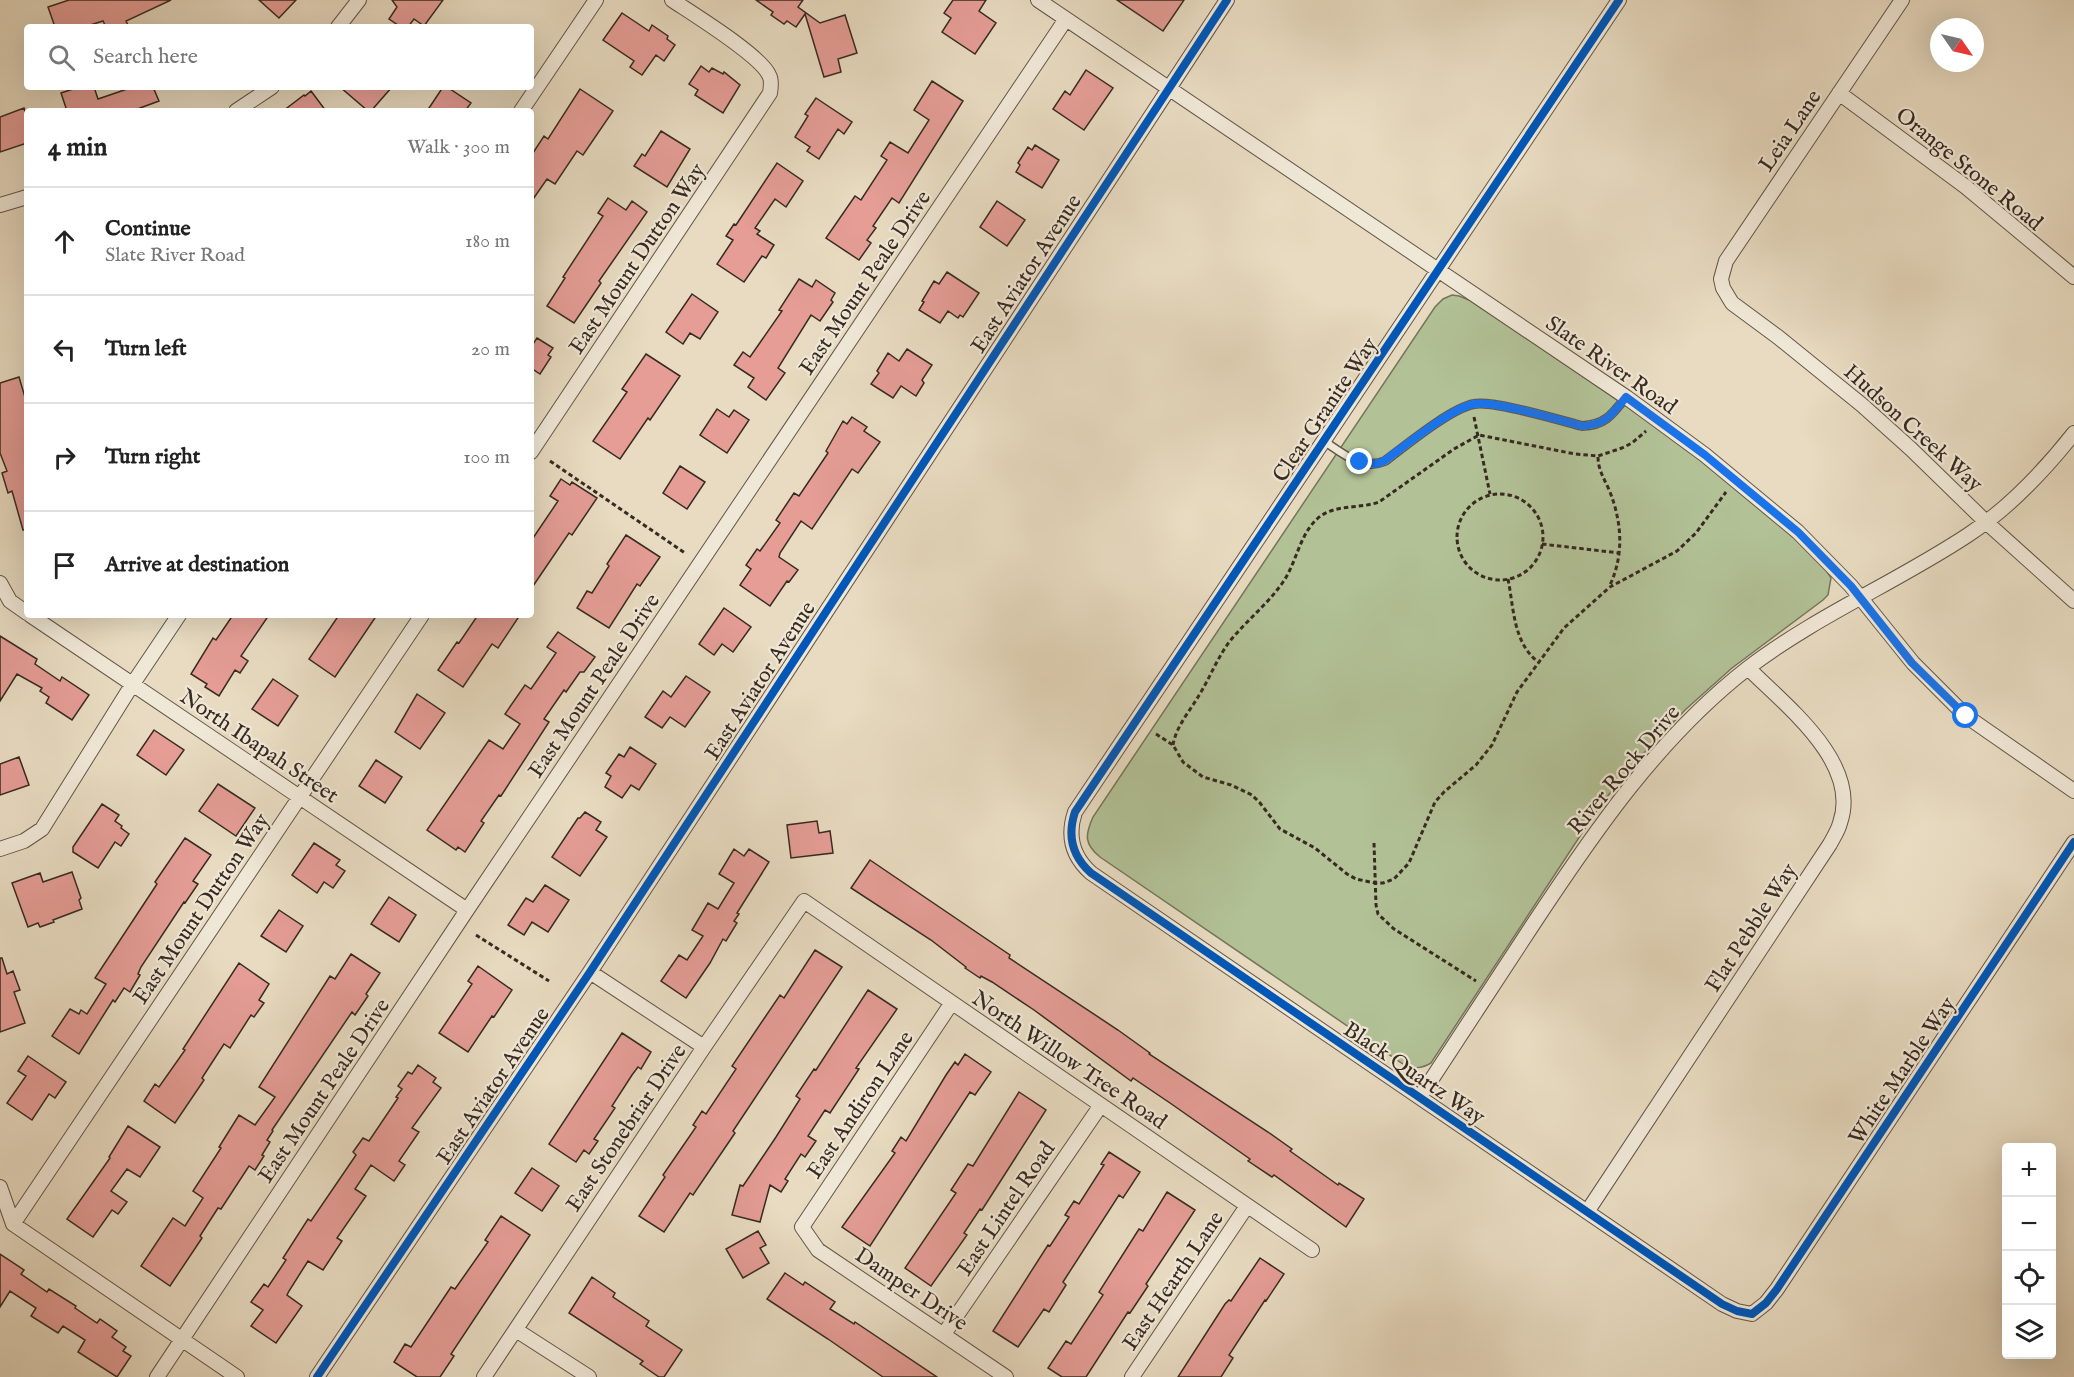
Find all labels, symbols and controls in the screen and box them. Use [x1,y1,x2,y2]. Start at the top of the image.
north arrow [1930,18,1984,72]
search box [24,24,534,90]
icon: search [45,41,78,74]
text: Search here [93,43,198,71]
street label: Leia Lane [1753,85,1828,178]
street label: Orange Stone Road [1889,102,2048,238]
text: 4 min [48,131,107,164]
text: Walk · 300 m [407,135,510,160]
street label: East Mount Dutton Way [563,158,712,360]
street label: East Mount Peale Drive [793,186,938,381]
street label: East Aviator Avenue [965,189,1088,359]
text: Continue [105,215,191,243]
icon: ahead [48,225,81,258]
text: 180 m [465,229,510,254]
text: Slate River Road [105,243,245,268]
street label: Slate River Road [1540,310,1682,421]
street label: Clear Granite Way [1267,332,1385,488]
icon: left [48,333,81,366]
text: Turn left [105,335,187,363]
text: 20 m [471,337,510,362]
street label: Hudson Creek Way [1837,359,1988,499]
icon: right [48,441,81,474]
text: Turn right [105,443,200,471]
text: 100 m [463,445,510,470]
route end [1346,448,1372,474]
icon: arrive [48,549,81,582]
text: Arrive at destination [105,551,289,579]
street label: East Mount Peale Drive [522,589,667,784]
street label: East Aviator Avenue [699,596,822,766]
street label: North Ibapah Street [174,683,344,810]
street label: River Rock Drive [1562,700,1687,841]
route start [1952,702,1978,728]
street label: East Mount Dutton Way [127,808,276,1010]
street label: Flat Pebble Way [1700,858,1804,998]
street label: North Willow Tree Road [966,985,1172,1136]
street label: White Marble Way [1843,992,1963,1150]
street label: East Mount Peale Drive [252,994,397,1189]
street label: East Aviator Avenue [431,1002,557,1170]
street label: Black Quartz Way [1337,1016,1490,1132]
street label: East Andiron Lane [801,1026,920,1184]
street label: East Stonebriar Drive [560,1039,693,1217]
street label: East Lintel Road [951,1136,1062,1282]
map controls [2002,1143,2056,1359]
button: + [2002,1143,2056,1197]
button: − [2002,1197,2056,1251]
street label: East Hearth Lane [1117,1206,1231,1356]
street label: Damper Drive [849,1242,973,1338]
button: locate [2002,1251,2056,1305]
button: layers [2002,1305,2056,1359]

